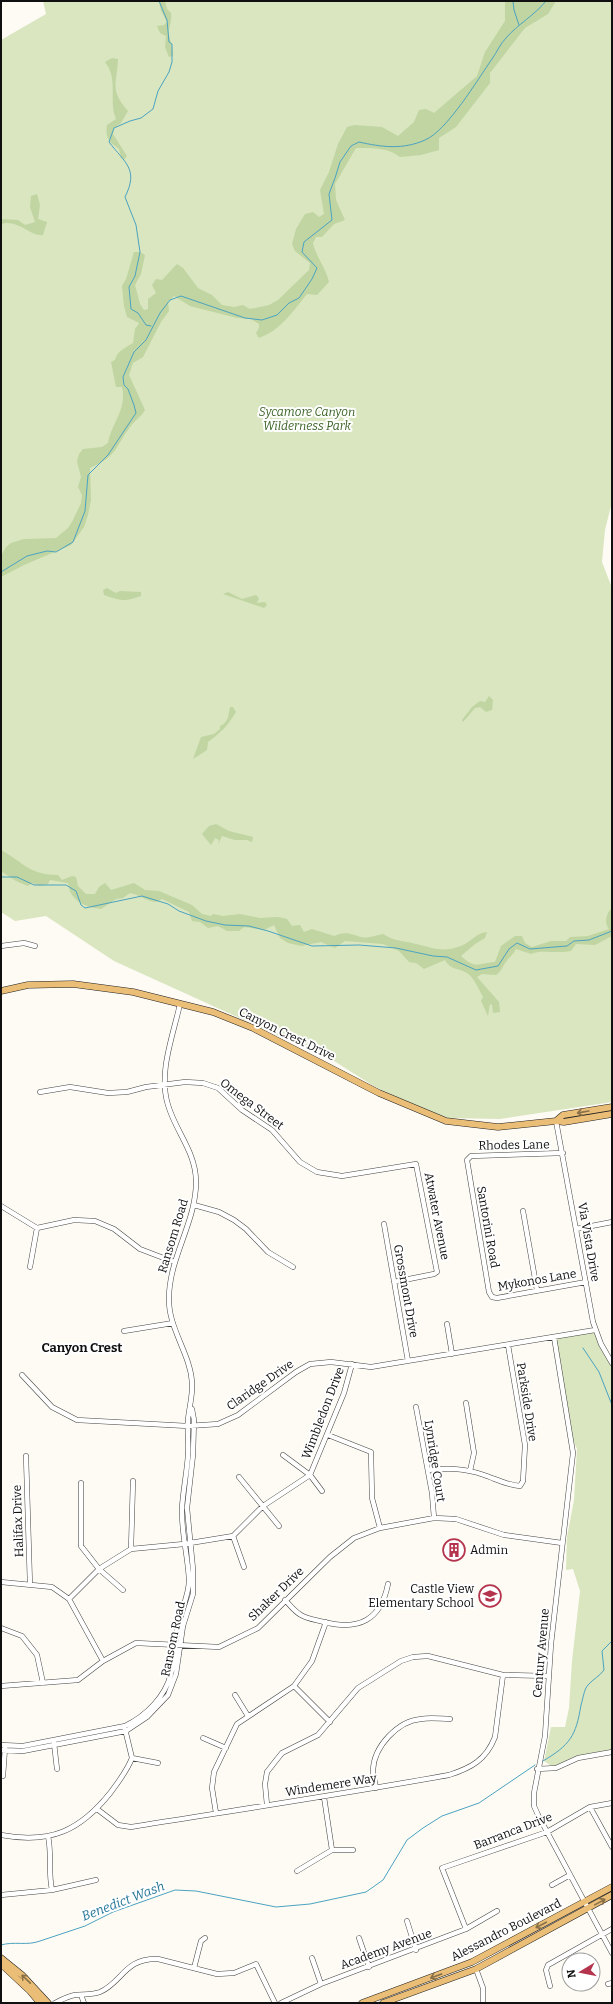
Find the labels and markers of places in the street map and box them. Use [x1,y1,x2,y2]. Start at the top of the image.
building icon: Admin [441,1537,467,1563]
place label: Admin [470,1543,508,1557]
place label: Castle View Elementary School [368,1582,475,1610]
school or university icon: Castle View Elementary School [477,1583,503,1609]

